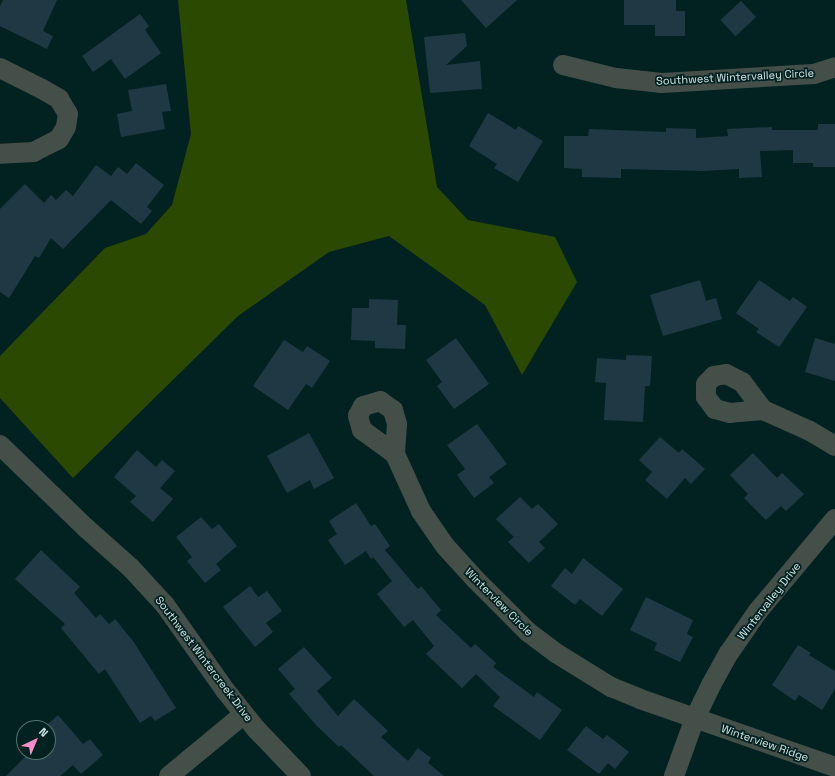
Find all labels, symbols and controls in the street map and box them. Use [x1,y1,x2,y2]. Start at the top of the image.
street label: Southwest Wintervalley Circle [656,66,814,88]
street label: Wintervalley Drive [735,560,803,642]
street label: Winterview Circle [462,565,536,639]
street label: Southwest Wintercreek Drive [152,594,256,724]
north arrow [16,720,56,760]
street label: Winterview Ridge [720,722,810,764]
text: N [36,724,51,740]

